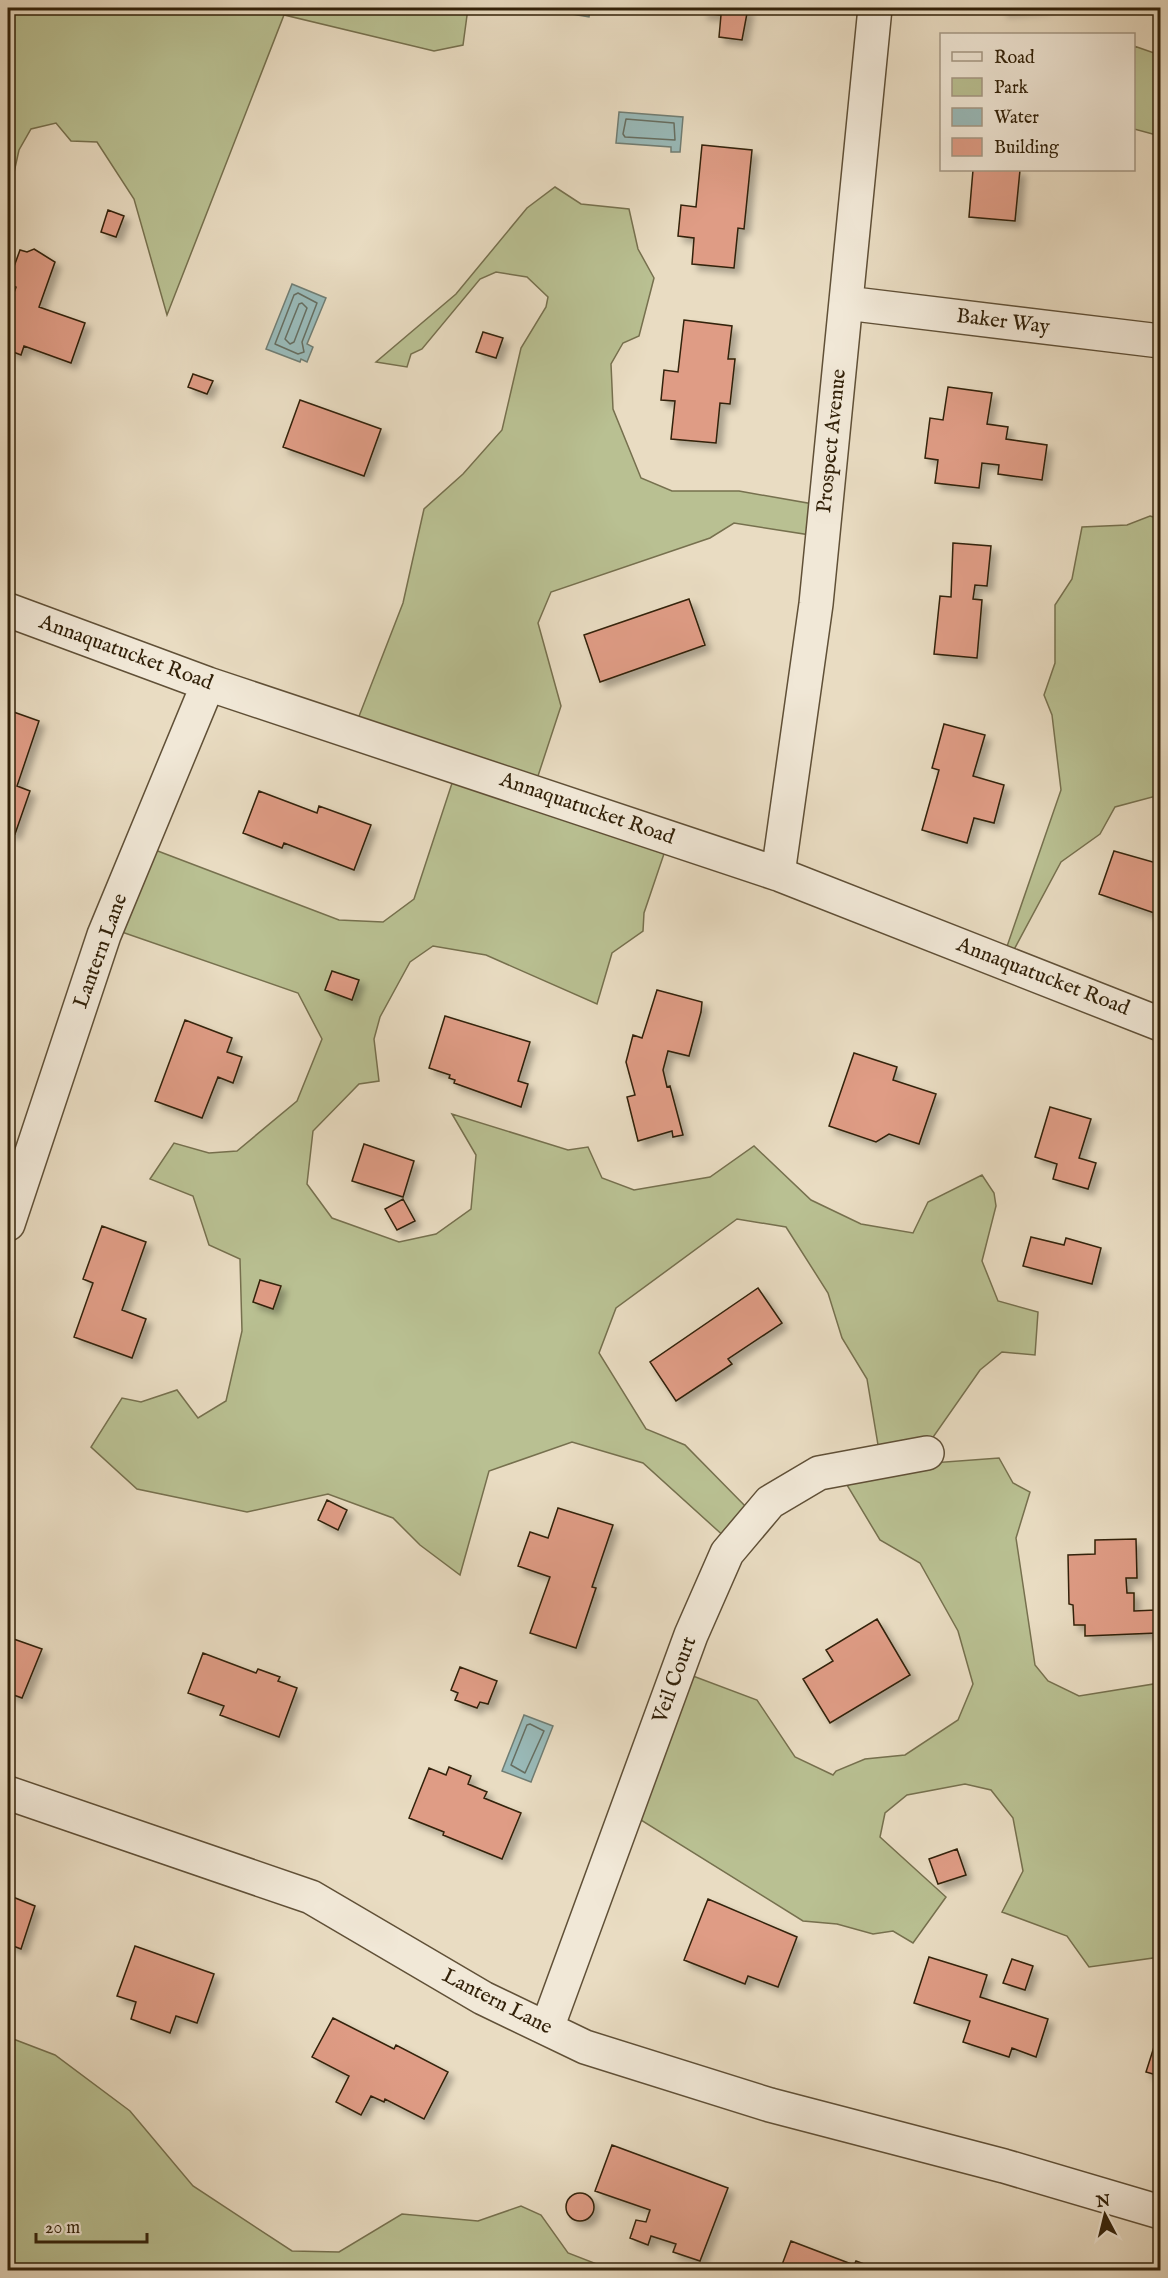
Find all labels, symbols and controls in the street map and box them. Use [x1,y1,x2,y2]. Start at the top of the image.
legend [940,33,1135,171]
text: Road [994,47,1035,70]
text: Park [994,77,1029,100]
text: Water [994,107,1039,130]
text: Building [994,137,1059,160]
street label: Baker Way [955,303,1052,341]
street label: Prospect Avenue [811,367,853,514]
street label: Annaquatucket Road [34,609,217,697]
street label: Annaquatucket Road [495,766,679,852]
street label: Lantern Lane [68,890,134,1012]
street label: Annaquatucket Road [952,931,1134,1023]
street label: Veil Court [647,1633,703,1728]
street label: Lantern Lane [437,1963,557,2041]
north arrow [1075,2185,1135,2245]
text: N [1094,2191,1112,2213]
scale bar [36,2206,147,2244]
text: 20 m [45,2217,80,2240]

